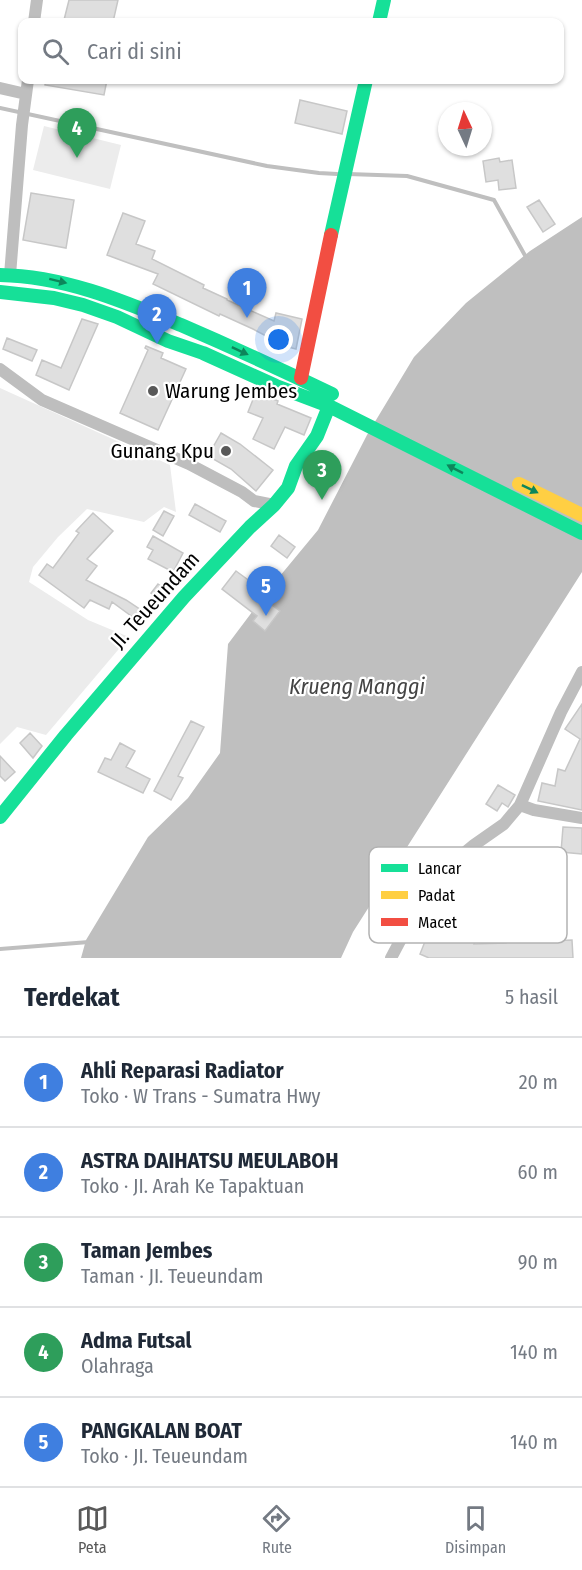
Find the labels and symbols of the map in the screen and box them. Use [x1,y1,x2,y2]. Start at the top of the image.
north arrow [438,102,492,156]
pin: 4 [58,108,97,158]
pin: 1 [228,268,266,318]
one-way arrow [49,277,67,287]
pin: 2 [138,294,176,344]
your location [264,325,293,354]
one-way arrow [231,346,248,355]
place label: Warung Jembes [165,378,297,404]
marker: Warung Jembes [146,384,160,398]
place label: Gunang Kpu [110,438,214,464]
marker: Gunang Kpu [219,444,233,458]
pin: 3 [302,450,342,500]
one-way arrow [446,464,463,474]
one-way arrow [521,485,538,494]
street label: JI. Teueundam [105,546,205,654]
pin: 5 [246,566,286,616]
water label: Krueng Manggi [289,673,426,700]
legend [369,847,567,943]
text: Lancar [418,859,462,878]
text: Padat [418,886,456,905]
text: Macet [418,913,458,932]

